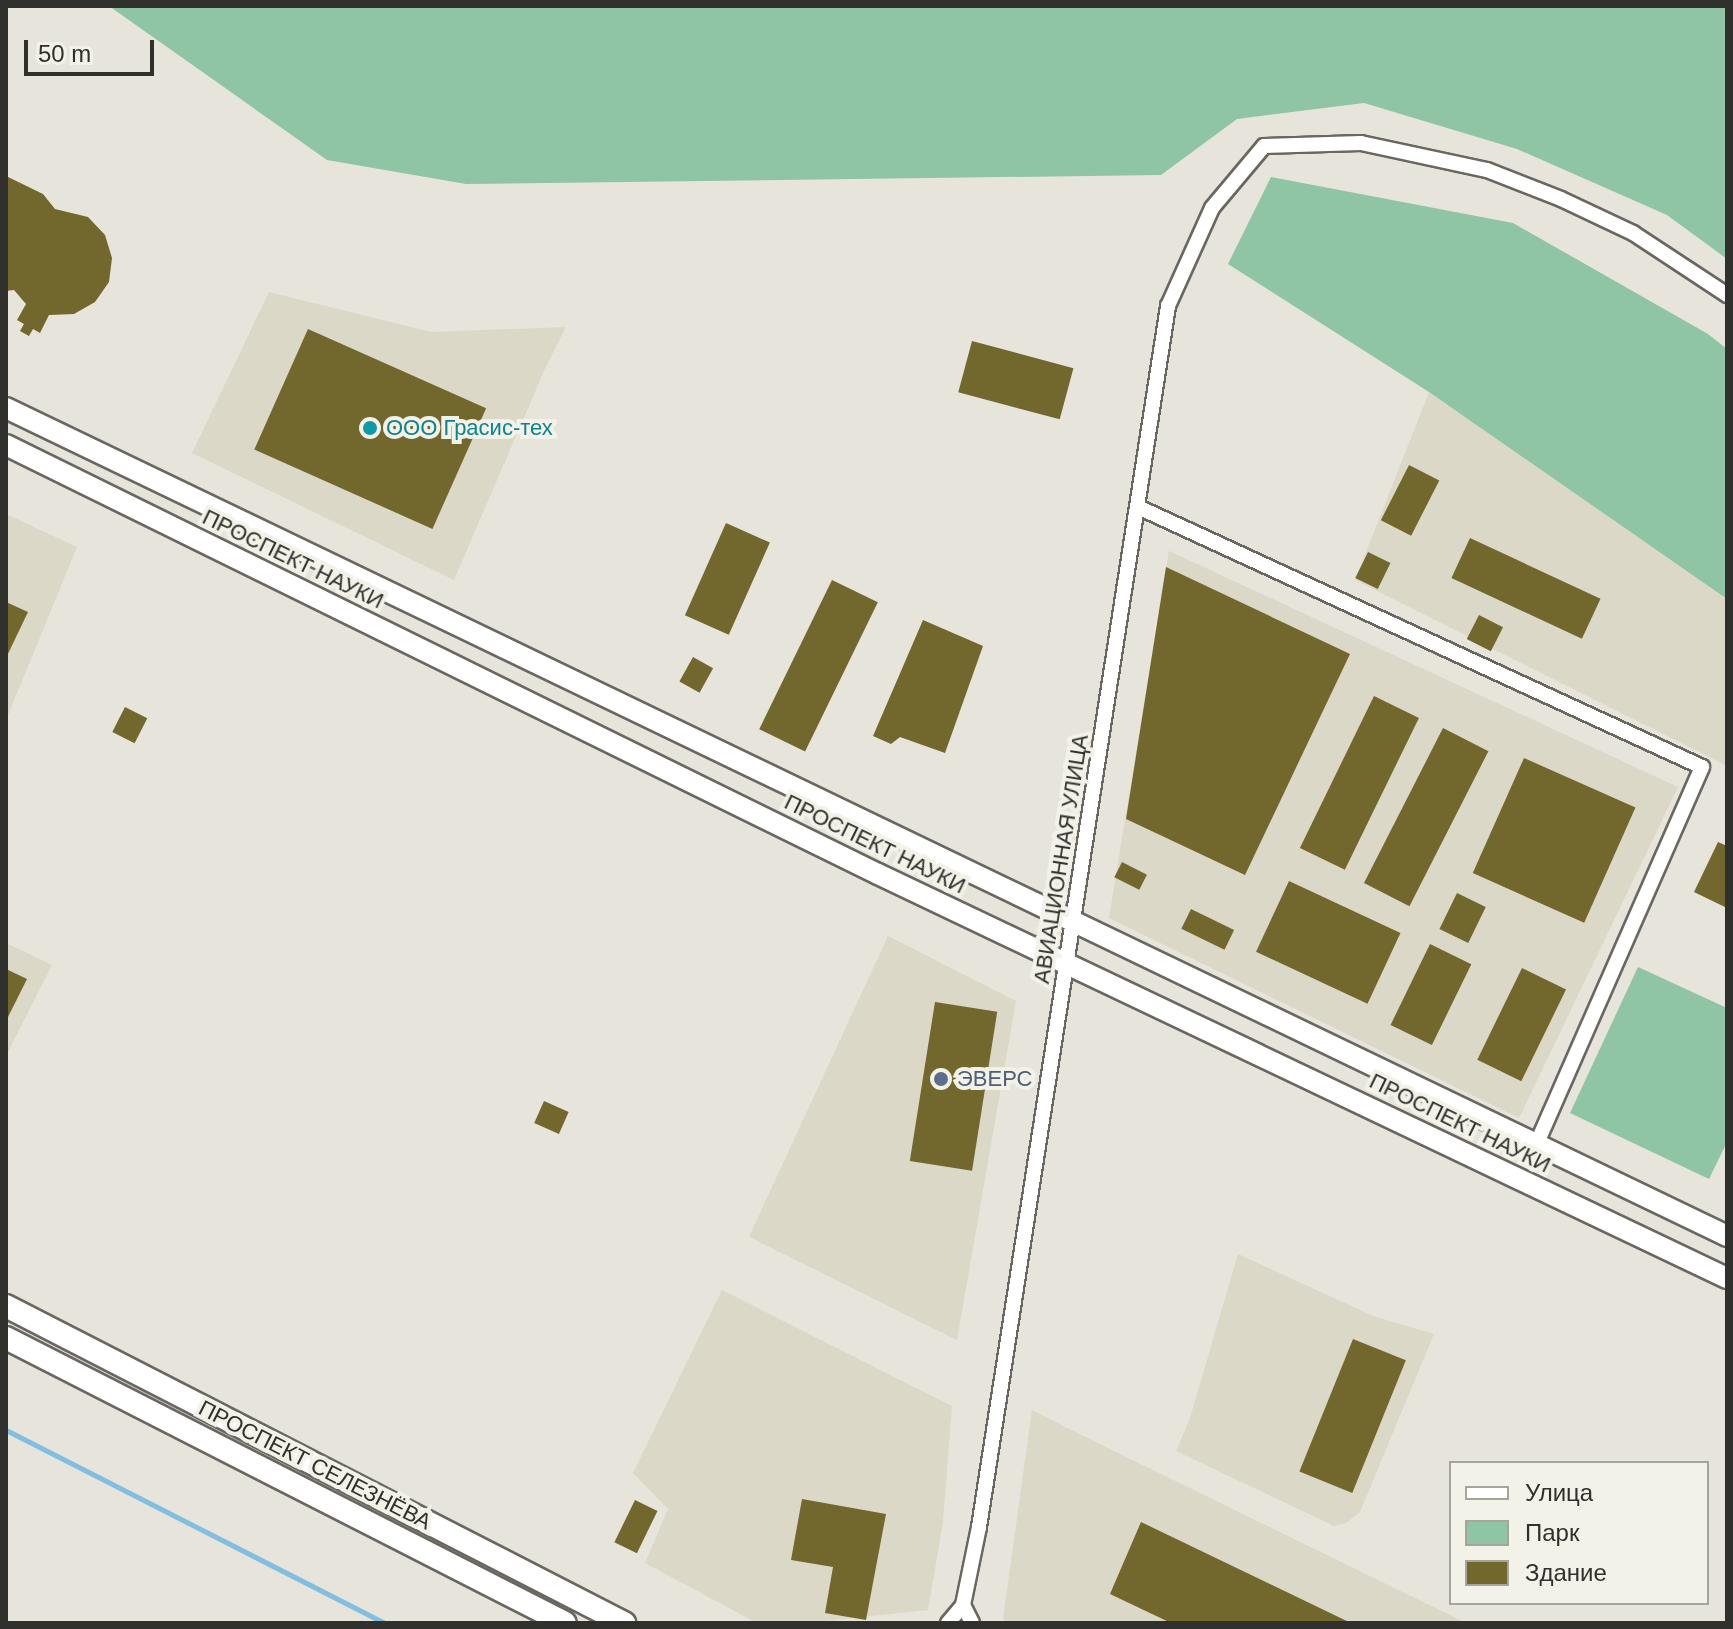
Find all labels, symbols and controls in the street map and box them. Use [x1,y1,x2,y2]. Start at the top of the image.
scale bar [28,24,158,74]
text: 50 m [38,40,91,67]
place label: ООО Грасис-тех [386,415,553,441]
marker: ООО Грасис-тех [361,419,379,437]
street label: ПРОСПЕКТ НАУКИ [198,504,388,614]
street label: АВИАЦИОННАЯ УЛИЦА [1028,733,1094,985]
street label: ПРОСПЕКТ НАУКИ [780,789,970,899]
place label: ЭВЕРС [957,1066,1032,1092]
street label: ПРОСПЕКТ НАУКИ [1365,1068,1555,1178]
marker: ЭВЕРС [932,1070,950,1088]
street label: ПРОСПЕКТ СЕЛЕЗНЁВА [194,1395,436,1535]
legend [1449,1461,1709,1605]
text: Улица [1525,1479,1593,1506]
text: Парк [1525,1519,1579,1546]
text: Здание [1525,1559,1607,1586]

